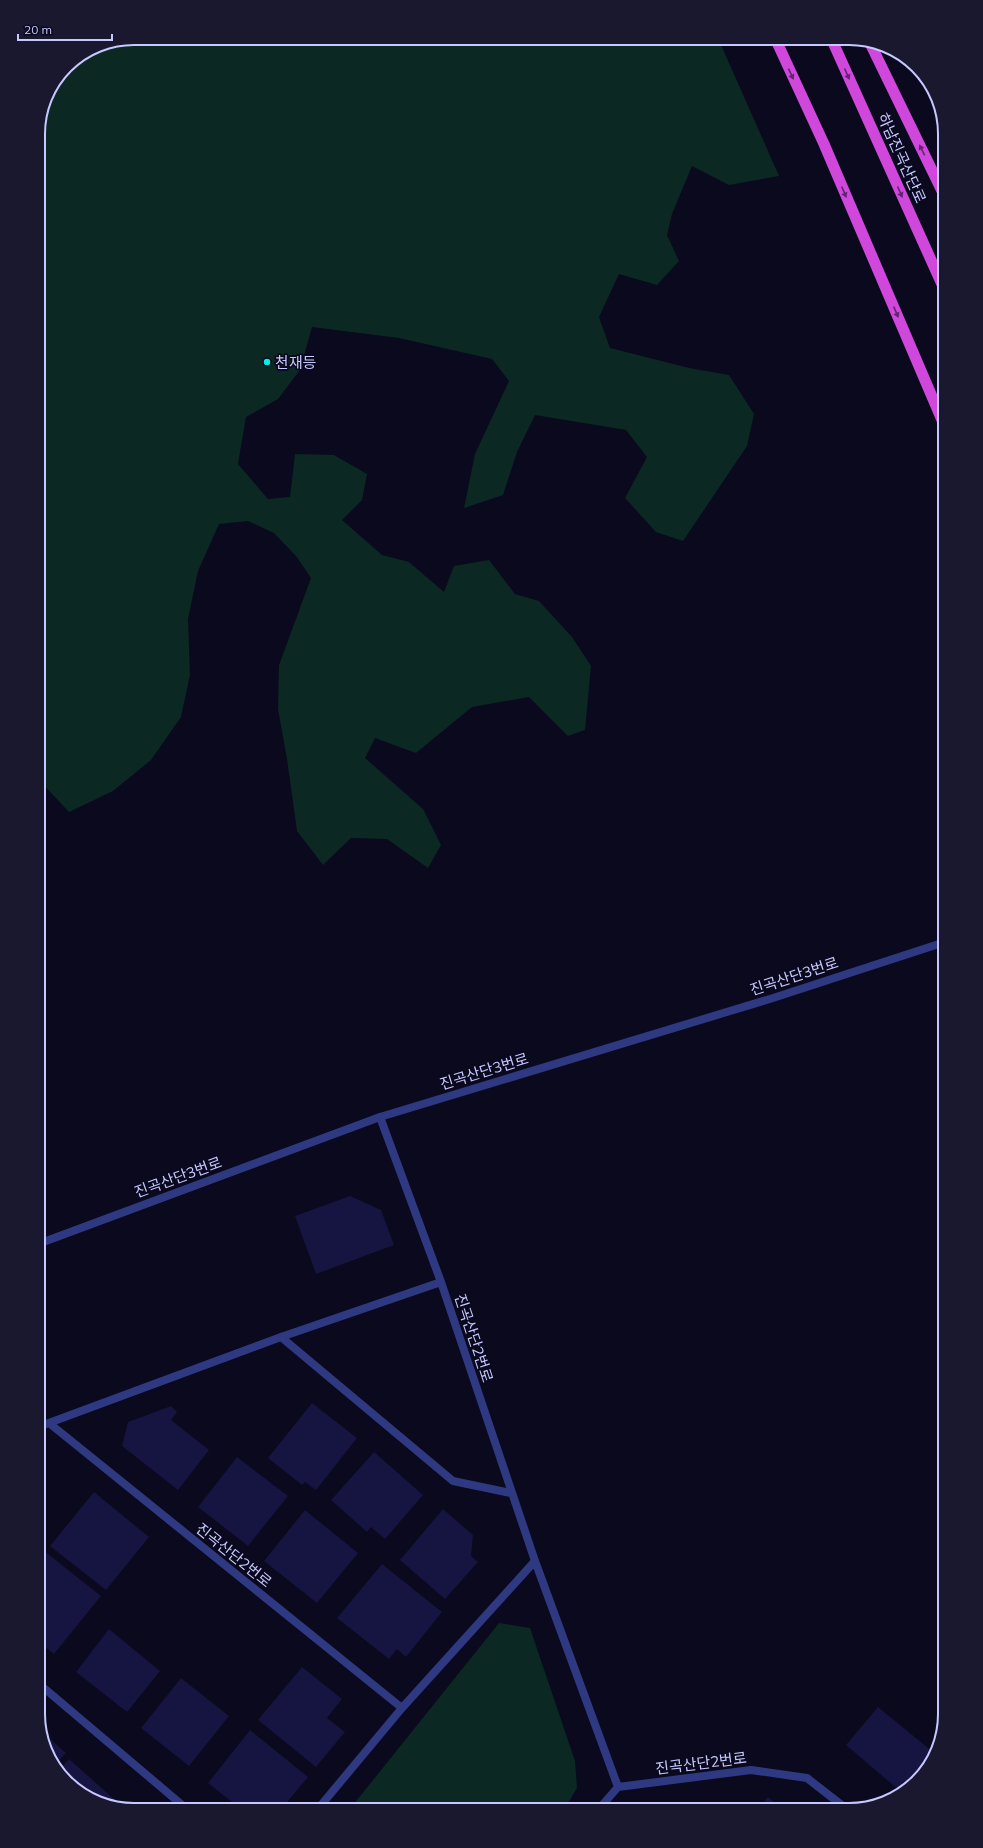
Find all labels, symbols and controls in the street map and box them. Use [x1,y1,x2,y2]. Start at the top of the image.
scale bar [18,16,112,42]
text: 20 m [24,22,52,37]
one-way arrow [788,68,794,79]
one-way arrow [844,68,850,79]
street label: 하남진곡산단로 [874,110,930,206]
one-way arrow [919,144,925,155]
one-way arrow [842,187,848,199]
one-way arrow [898,187,904,199]
one-way arrow [893,306,899,318]
place label: 천재등 [275,353,317,372]
marker: 천재등 [262,357,272,367]
street label: 진곡산단3번로 [747,953,841,999]
street label: 진곡산단3번로 [437,1048,531,1094]
street label: 진곡산단3번로 [132,1152,224,1202]
street label: 진곡산단2번로 [451,1291,497,1385]
street label: 진곡산단2번로 [192,1519,276,1591]
street label: 진곡산단2번로 [654,1748,748,1778]

